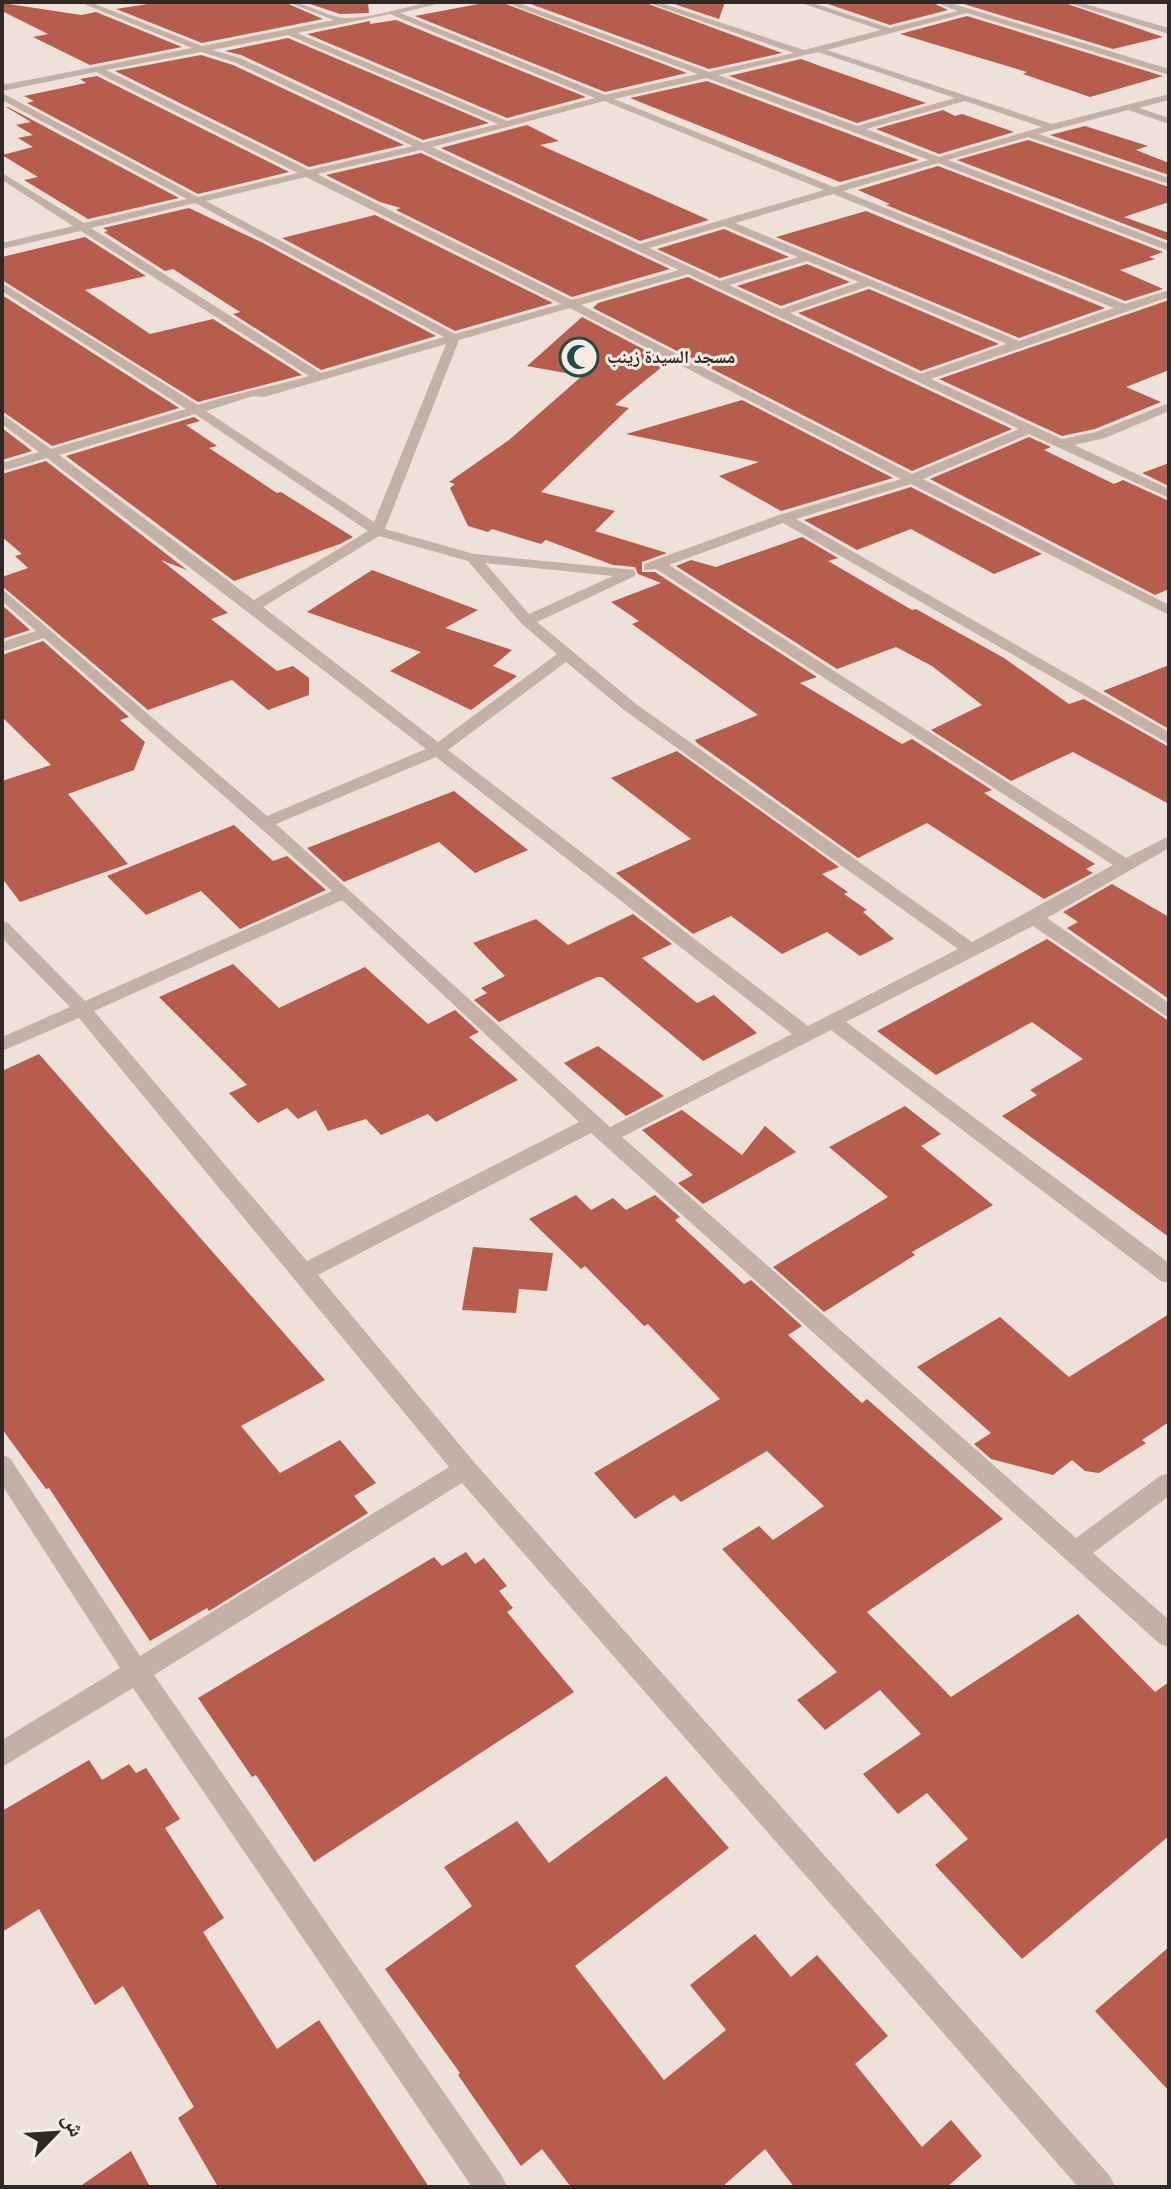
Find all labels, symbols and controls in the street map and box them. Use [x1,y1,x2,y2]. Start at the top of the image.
mosque icon: مسجد السيدة زينب [558,336,600,378]
place label: مسجد السيدة زينب [607,346,735,368]
north arrow [16,2093,96,2173]
text: ش [57,2109,90,2141]

